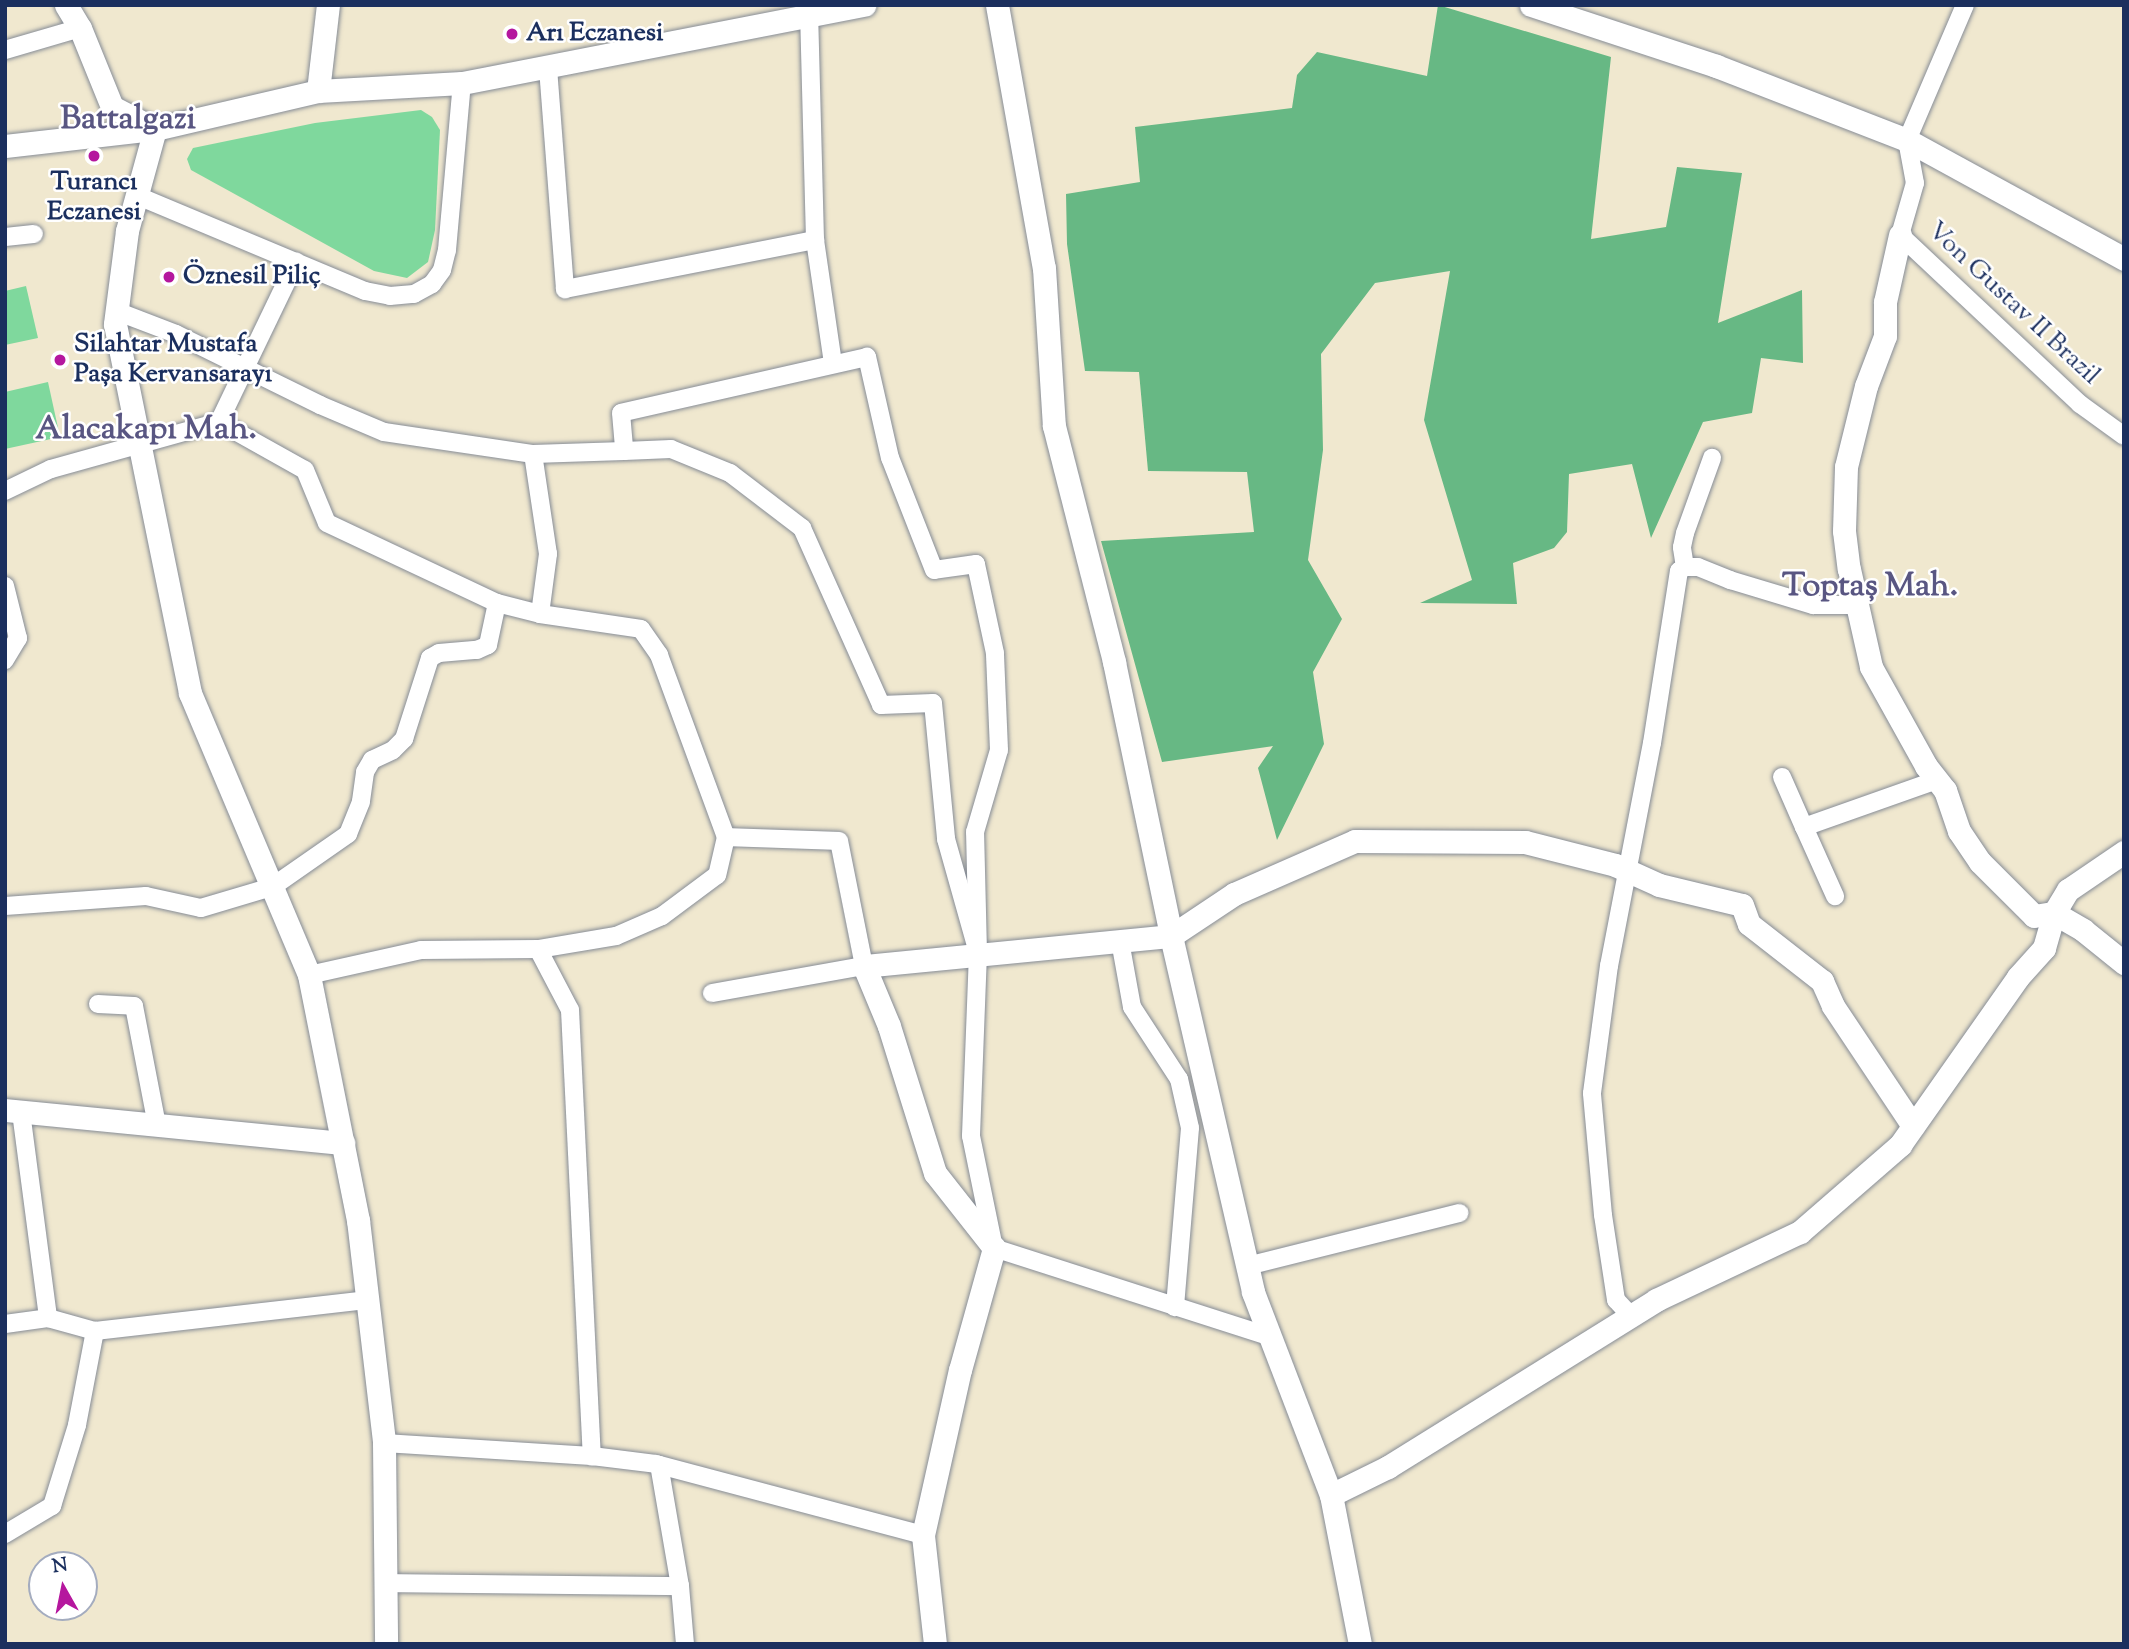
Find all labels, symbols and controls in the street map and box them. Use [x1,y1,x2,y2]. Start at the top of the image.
place label: Arı Eczanesi [526,18,663,50]
marker: Arı Eczanesi [504,26,520,42]
district label: Battalgazi [60,101,196,141]
marker: Turancı Eczanesi [86,148,102,164]
place label: Turancı Eczanesi [47,167,141,228]
street label: Von Gustav II Brazil [1920,216,2106,392]
place label: Öznesil Piliç [183,261,321,293]
marker: Öznesil Piliç [161,269,177,285]
place label: Silahtar Mustafa Paşa Kervansarayı [74,329,272,390]
marker: Silahtar Mustafa Paşa Kervansarayı [52,352,68,368]
district label: Alacakapı Mah. [35,411,257,451]
district label: Toptaş Mah. [1782,568,1958,608]
north arrow [28,1551,98,1621]
text: N [50,1552,70,1581]

